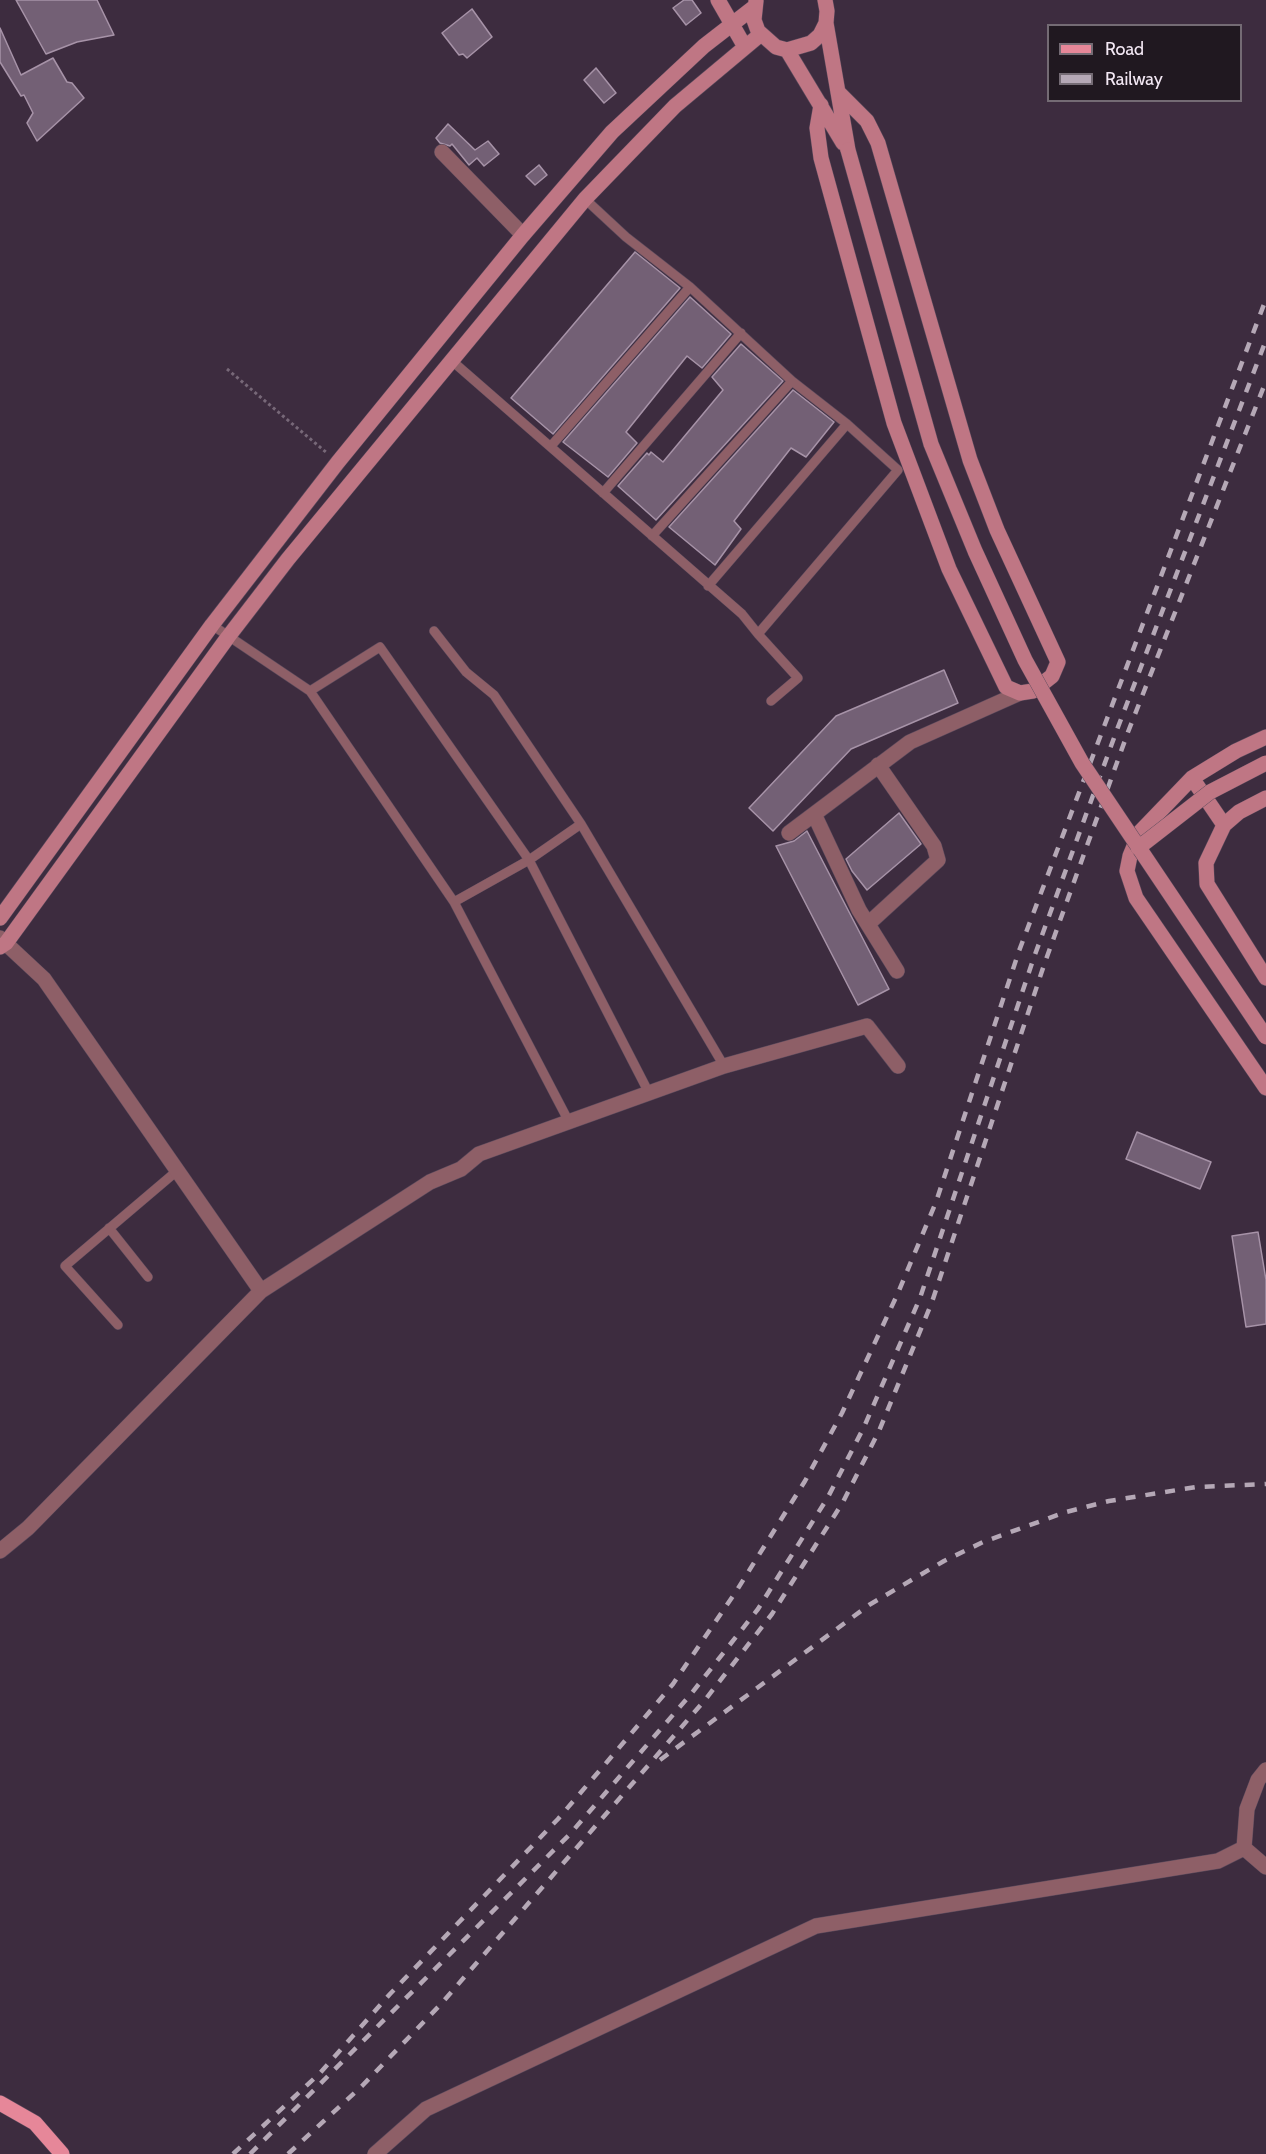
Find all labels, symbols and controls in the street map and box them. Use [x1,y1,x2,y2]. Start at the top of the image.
legend [1047,24,1242,102]
text: Road [1105,38,1144,60]
text: Railway [1105,68,1163,90]

